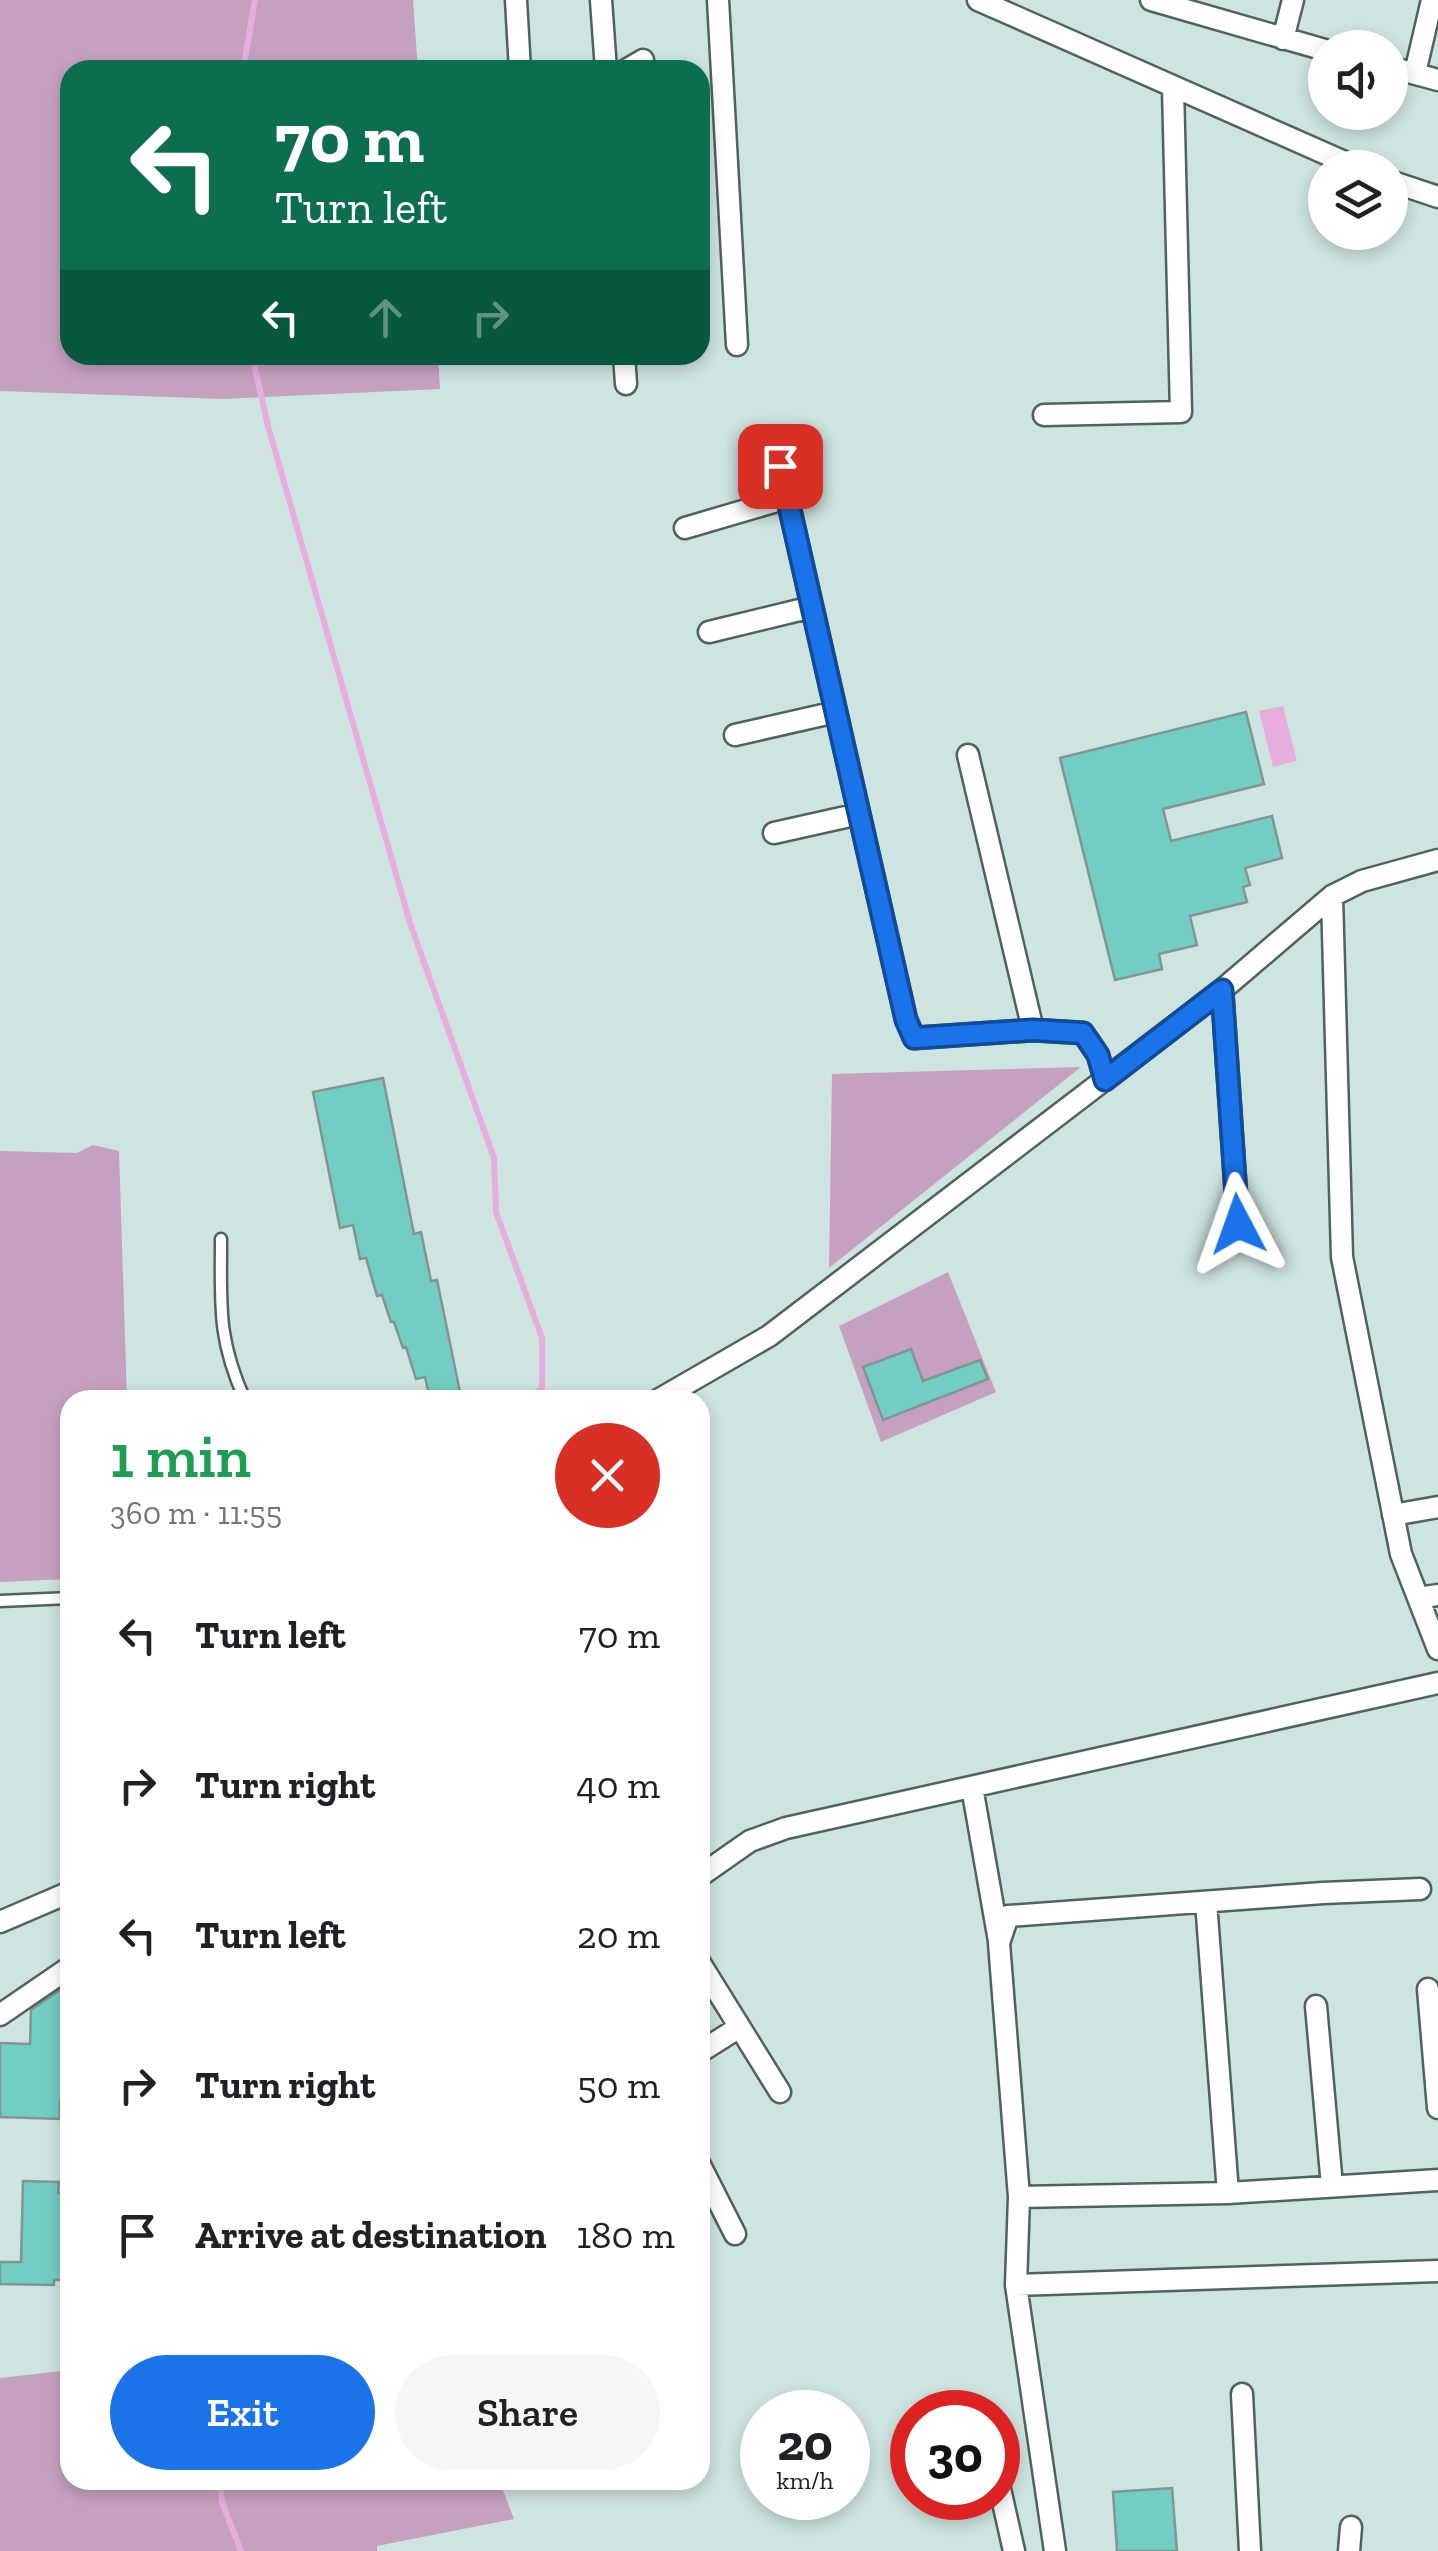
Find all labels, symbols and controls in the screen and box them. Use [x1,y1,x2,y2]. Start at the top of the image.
map controls [1308,30,1408,250]
button: sound [1308,30,1408,130]
text: 70 m [275,96,424,180]
icon: left [110,100,240,230]
button: layers [1308,150,1408,250]
text: Turn left [275,181,447,235]
icon: left [253,290,308,345]
icon: ahead [358,290,413,345]
icon: right [463,290,518,345]
pin [738,424,823,509]
icon: arrive [753,439,808,494]
position arrow [1186,1172,1290,1276]
text: 1 min [110,1420,251,1492]
button: close [555,1423,660,1528]
text: 360 m · 11:55 [110,1494,282,1532]
icon: left [110,1608,165,1663]
text: Turn left [195,1612,346,1658]
text: 70 m [579,1612,660,1658]
icon: right [110,1758,165,1813]
text: Turn right [195,1762,375,1808]
text: 40 m [576,1762,660,1808]
icon: left [110,1908,165,1963]
text: Turn left [195,1912,346,1958]
text: 20 m [577,1912,660,1958]
icon: right [110,2058,165,2113]
text: Turn right [195,2062,375,2108]
text: 50 m [577,2062,660,2108]
icon: arrive [110,2208,165,2263]
text: Arrive at destination [195,2212,546,2258]
text: 180 m [576,2212,675,2258]
button: Exit [110,2355,375,2470]
button: Share [395,2355,660,2470]
speed limit sign: 30 [890,2390,1020,2520]
text: 20 [777,2413,833,2473]
text: km/h [776,2465,834,2495]

